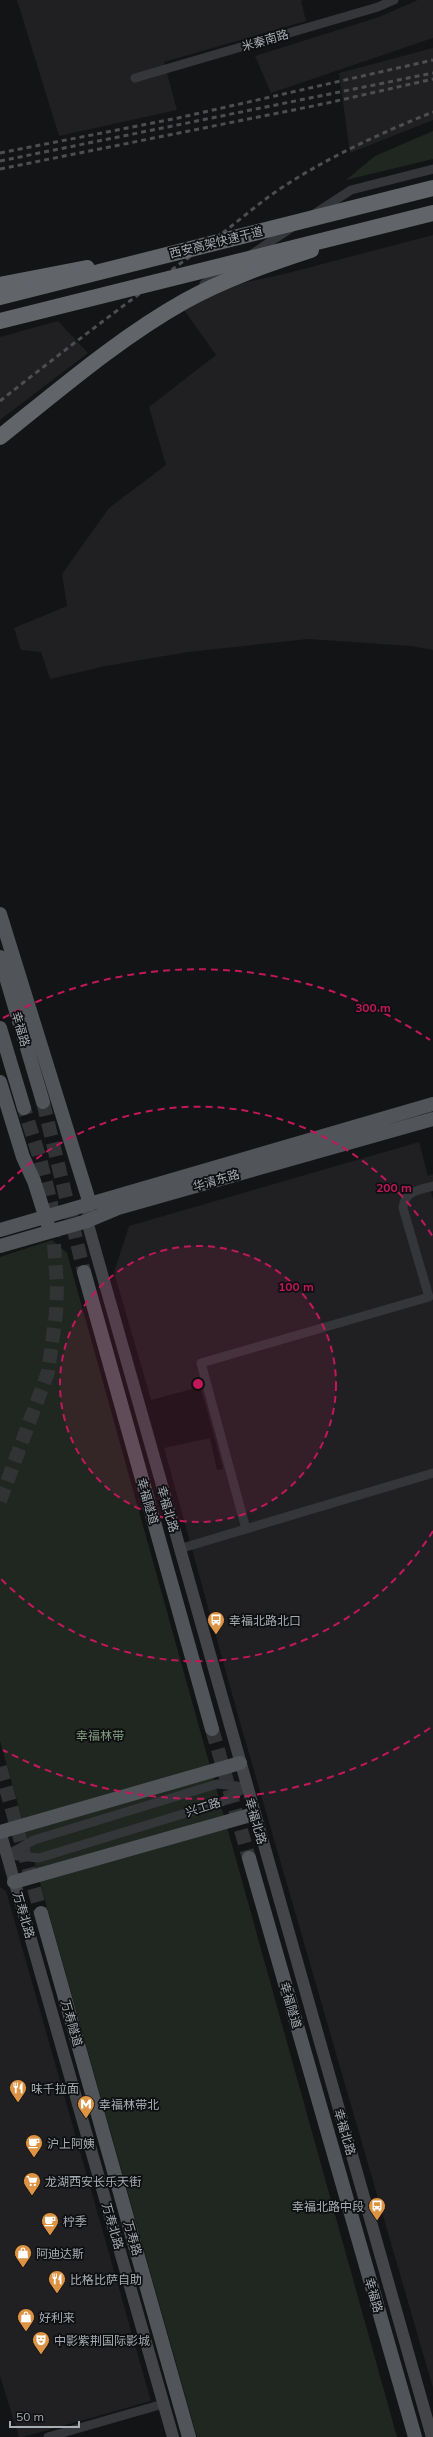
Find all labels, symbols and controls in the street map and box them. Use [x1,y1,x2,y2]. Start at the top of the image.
street label: 米秦南路 [240,26,290,54]
street label: 西安高架快速干道 [168,223,264,261]
text: 300 m [355,1000,391,1015]
street label: 幸福路 [9,1010,33,1048]
street label: 华清东路 [191,1166,241,1194]
text: 200 m [376,1180,412,1195]
text: 100 m [278,1279,314,1294]
centre of rings [191,1377,205,1391]
street label: 幸福隧道 [134,1476,162,1526]
street label: 幸福北路 [154,1484,182,1534]
bus stop icon: 幸福北路北口 [206,1610,226,1635]
place label: 幸福北路北口 [229,1613,301,1628]
park label: 幸福林带 [76,1728,124,1743]
street label: 兴工路 [184,1794,222,1820]
street label: 幸福北路 [242,1796,270,1846]
street label: 万寿北路 [10,1890,38,1940]
street label: 幸福隧道 [277,1980,305,2030]
street label: 万寿隧道 [58,1998,86,2048]
restaurant icon: 味千拉面 [8,2078,28,2103]
place label: 味千拉面 [31,2081,79,2096]
metro station icon: 幸福林带北 [76,2094,96,2119]
place label: 幸福林带北 [99,2097,159,2112]
street label: 幸福北路 [331,2107,359,2157]
cafe icon: 沪上阿姨 [24,2133,44,2158]
place label: 沪上阿姨 [47,2136,95,2151]
supermarket icon: 龙湖西安长乐天街 [22,2171,42,2196]
place label: 龙湖西安长乐天街 [45,2174,141,2189]
bus stop icon: 幸福北路中段 [367,2196,387,2221]
place label: 幸福北路中段 [292,2199,364,2214]
street label: 万寿北路 [99,2201,127,2251]
cafe icon: 柠季 [40,2211,60,2236]
place label: 柠季 [63,2214,87,2229]
street label: 万寿路 [121,2219,145,2257]
shop icon: 阿迪达斯 [13,2243,33,2268]
place label: 阿迪达斯 [36,2246,84,2261]
restaurant icon: 比格比萨自助 [47,2269,67,2294]
place label: 比格比萨自助 [70,2272,142,2287]
street label: 幸福路 [362,2276,386,2314]
shop icon: 好利来 [16,2307,36,2332]
place label: 好利来 [39,2310,75,2325]
theatre icon: 中影紫荆国际影城 [31,2330,51,2355]
place label: 中影紫荆国际影城 [54,2333,150,2348]
scale bar [10,2403,79,2429]
text: 50 m [16,2409,44,2424]

